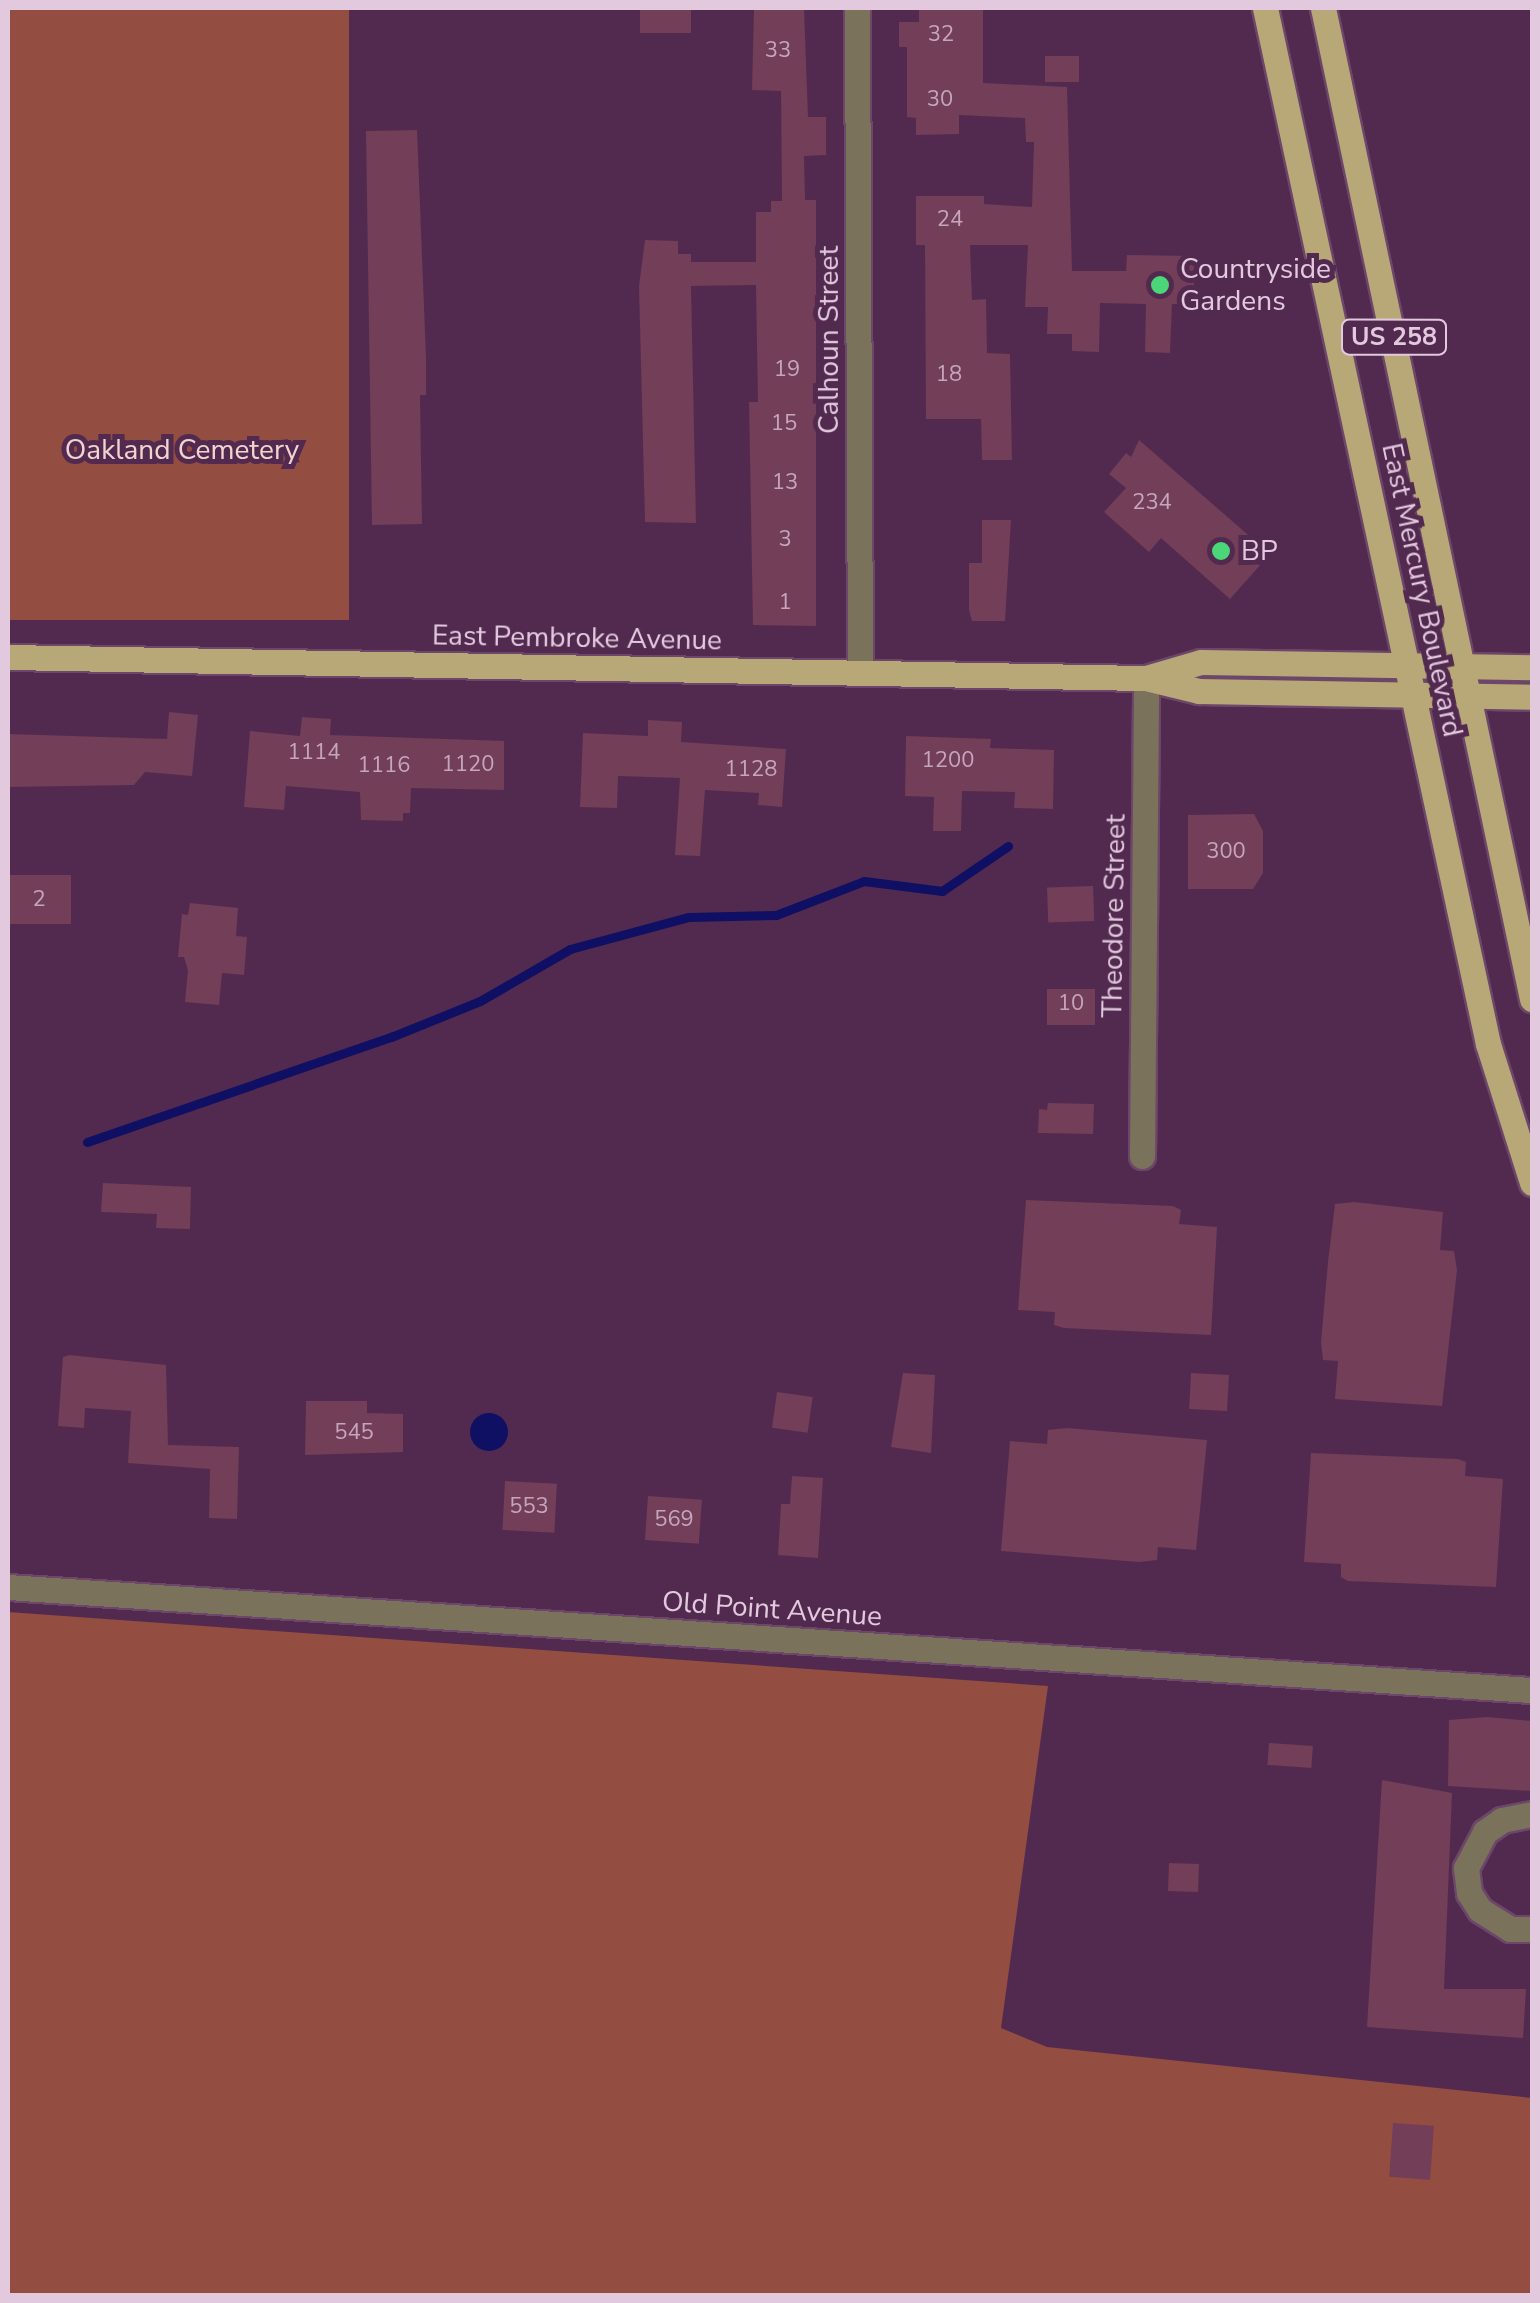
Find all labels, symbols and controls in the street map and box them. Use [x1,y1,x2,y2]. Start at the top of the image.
house number: 32 [928,22,954,48]
house number: 33 [765,38,791,64]
house number: 30 [927,87,953,113]
house number: 24 [937,207,963,233]
street label: Calhoun Street [812,246,846,434]
place label: Countryside Gardens [1180,252,1331,318]
marker: Countryside Gardens [1149,274,1171,296]
road number: US 258 [1339,317,1449,357]
house number: 19 [774,357,800,383]
house number: 18 [936,362,962,388]
house number: 15 [771,411,797,437]
park label: Oakland Cemetery [65,433,299,467]
street label: East Mercury Boulevard [1374,440,1470,740]
house number: 13 [772,470,798,496]
house number: 234 [1132,490,1172,516]
house number: 3 [778,527,792,553]
place label: BP [1241,534,1278,568]
marker: BP [1210,540,1232,562]
house number: 1 [778,590,792,616]
street label: East Pembroke Avenue [432,619,722,657]
house number: 1114 [288,740,340,766]
house number: 1200 [922,748,974,774]
house number: 1120 [442,752,494,778]
house number: 1116 [358,753,410,779]
house number: 1128 [725,757,777,783]
street label: Theodore Street [1095,814,1133,1018]
house number: 300 [1206,839,1246,865]
house number: 2 [32,887,46,913]
house number: 10 [1058,991,1084,1017]
house number: 545 [334,1420,374,1446]
house number: 553 [509,1494,549,1520]
house number: 569 [654,1507,694,1533]
street label: Old Point Avenue [661,1585,883,1633]

